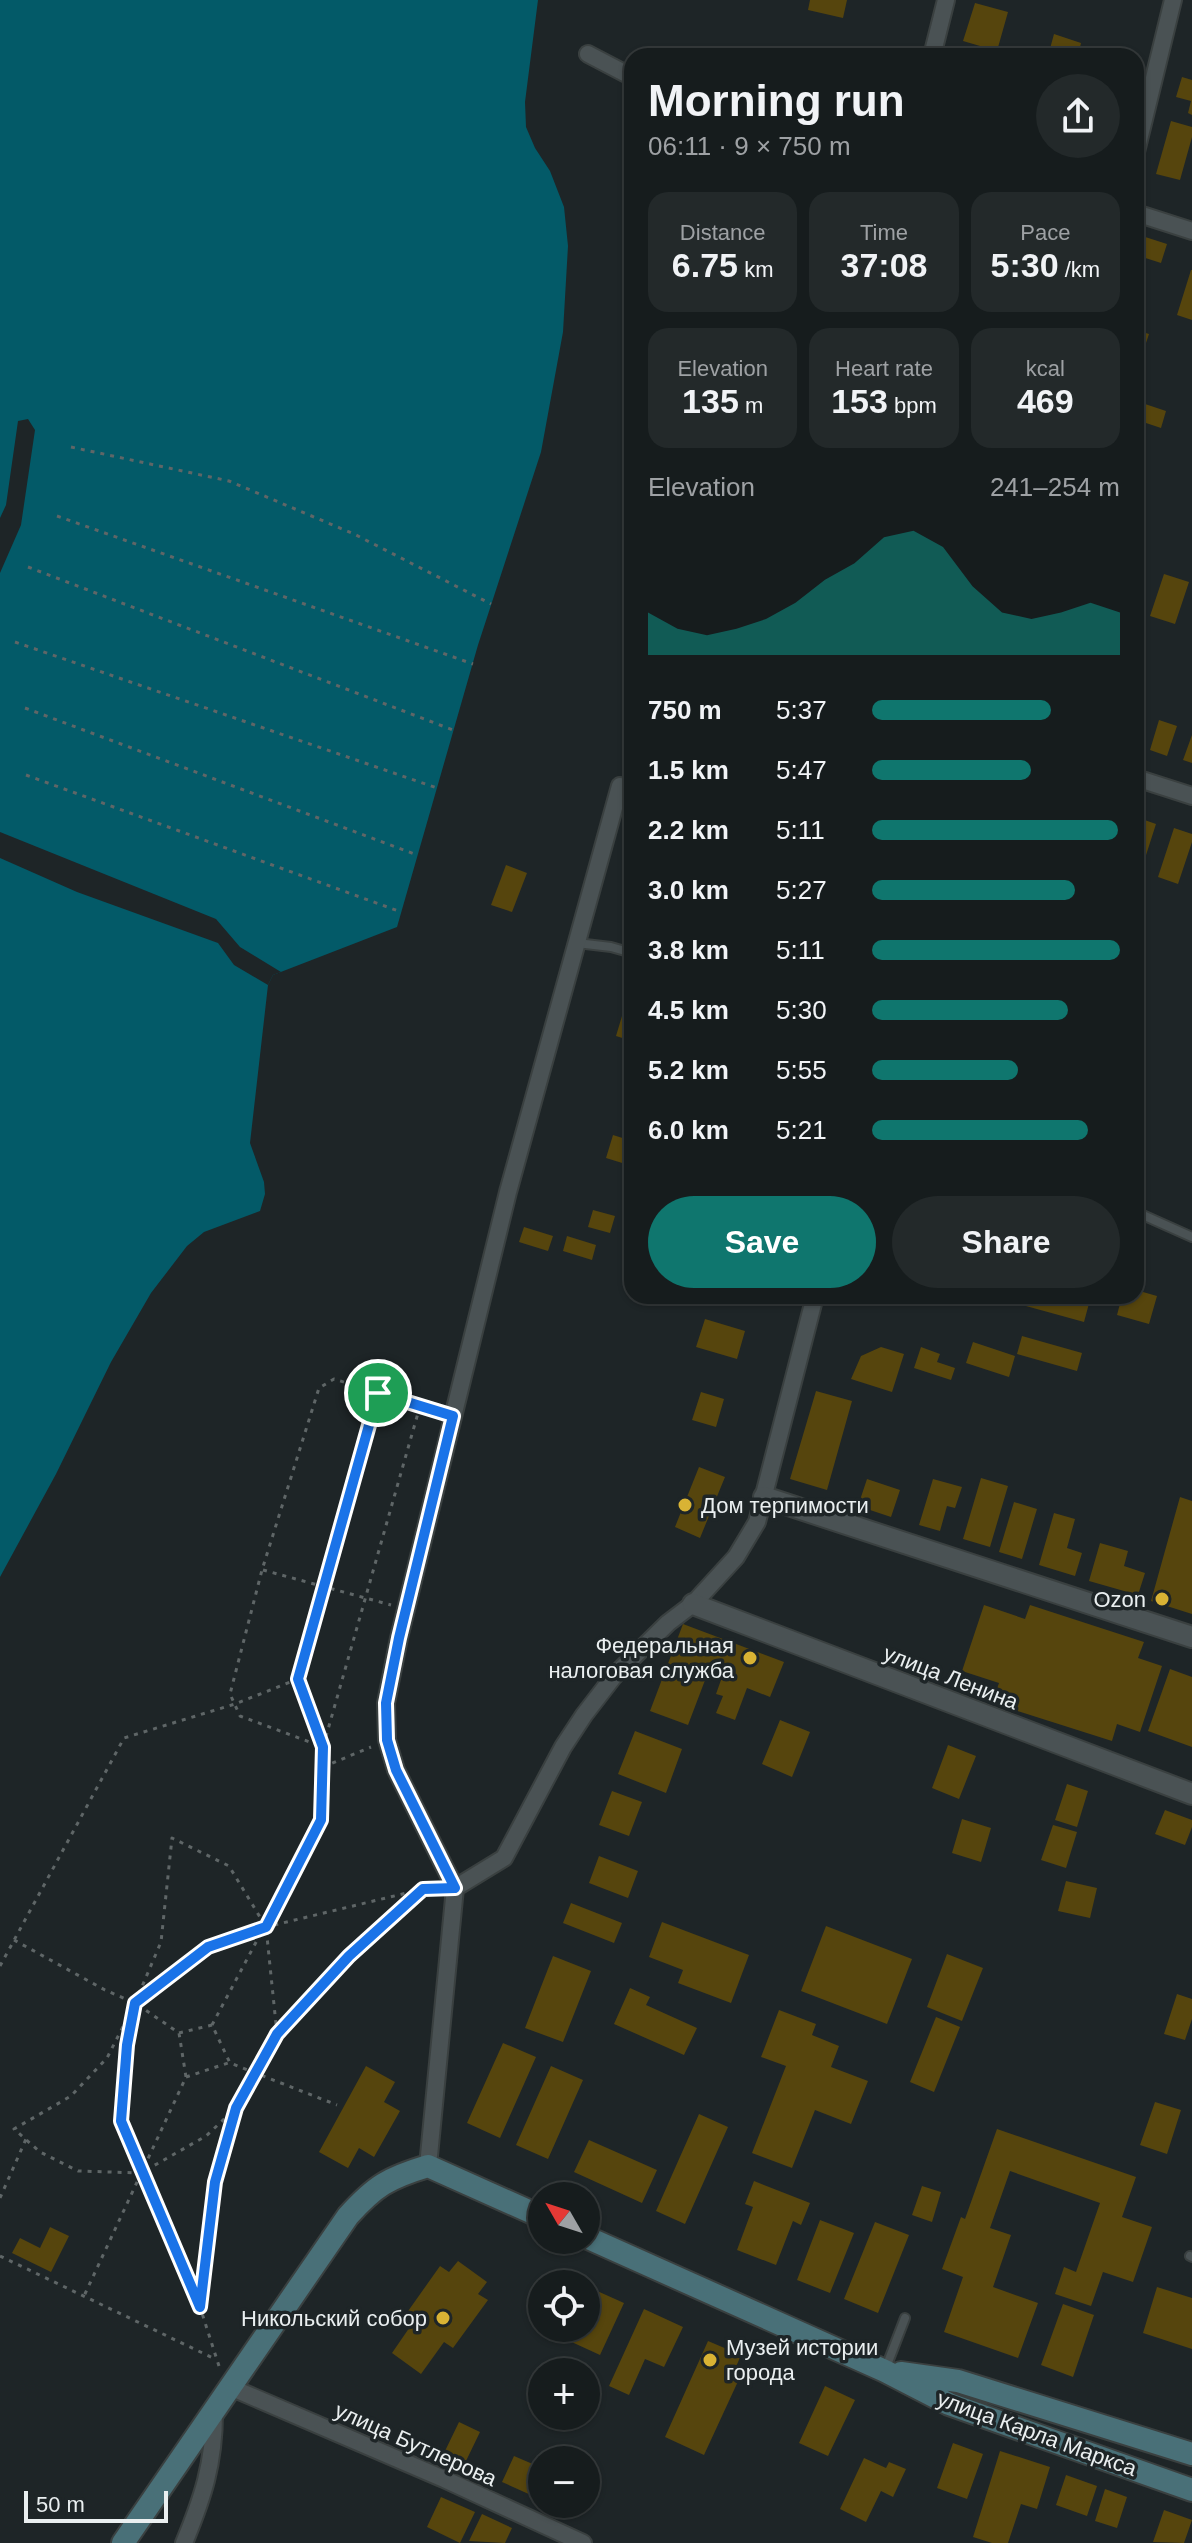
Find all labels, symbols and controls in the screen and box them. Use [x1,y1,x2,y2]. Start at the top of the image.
button: share [1036,74,1120,158]
text: Morning run [648,76,905,125]
text: 06:11 · 9 × 750 m [648,131,851,161]
text: Distance [680,220,765,245]
text: Time [860,220,908,245]
text: Pace [1020,220,1070,245]
text: 6.75 [672,246,738,284]
text: 37:08 [841,246,927,284]
text: 5:30 [991,246,1059,284]
text: km [738,257,773,282]
text: /km [1059,257,1100,282]
text: Elevation [677,356,768,381]
text: Heart rate [835,356,933,381]
text: kcal [1026,356,1065,381]
text: 135 [682,382,739,420]
text: 153 [831,382,888,420]
text: 469 [1017,382,1074,420]
text: m [739,393,763,418]
text: bpm [888,393,937,418]
text: Elevation [648,472,755,502]
text: 241–254 m [990,472,1120,502]
text: 750 m [648,695,722,725]
text: 5:37 [776,695,827,725]
text: 1.5 km [648,755,729,785]
text: 5:47 [776,755,827,785]
text: 2.2 km [648,815,729,845]
text: 5:11 [776,815,825,845]
text: 3.0 km [648,875,729,905]
text: 5:27 [776,875,827,905]
text: 3.8 km [648,935,729,965]
text: 5:11 [776,935,825,965]
text: 4.5 km [648,995,729,1025]
text: 5:30 [776,995,827,1025]
text: 5.2 km [648,1055,729,1085]
text: 5:55 [776,1055,827,1085]
text: 6.0 km [648,1115,729,1145]
text: 5:21 [776,1115,827,1145]
button: Save [648,1196,876,1288]
button: Share [892,1196,1120,1288]
pin [344,1359,412,1427]
icon: arrive [356,1371,400,1415]
place label: Дом терпимости [701,1493,869,1518]
marker: Дом терпимости [676,1496,694,1514]
place label: Ozon [1093,1587,1146,1612]
marker: Ozon [1153,1590,1171,1608]
place label: Федеральная налоговая служба [548,1633,735,1683]
street label: улица Ленина [880,1640,1022,1715]
marker: Федеральная налоговая служба [741,1649,759,1667]
north arrow [528,2182,600,2254]
map controls [528,2182,600,2518]
button: locate [528,2270,600,2342]
place label: Никольский собор [241,2306,427,2331]
marker: Никольский собор [434,2309,452,2327]
place label: Музей истории города [726,2335,878,2385]
marker: Музей истории города [701,2351,719,2369]
button: + [528,2358,600,2430]
street label: улица Карла Маркса [934,2386,1141,2481]
street label: улица Бутлерова [331,2398,501,2492]
button: − [528,2446,600,2518]
scale bar [24,2487,168,2523]
text: 50 m [36,2492,85,2517]

